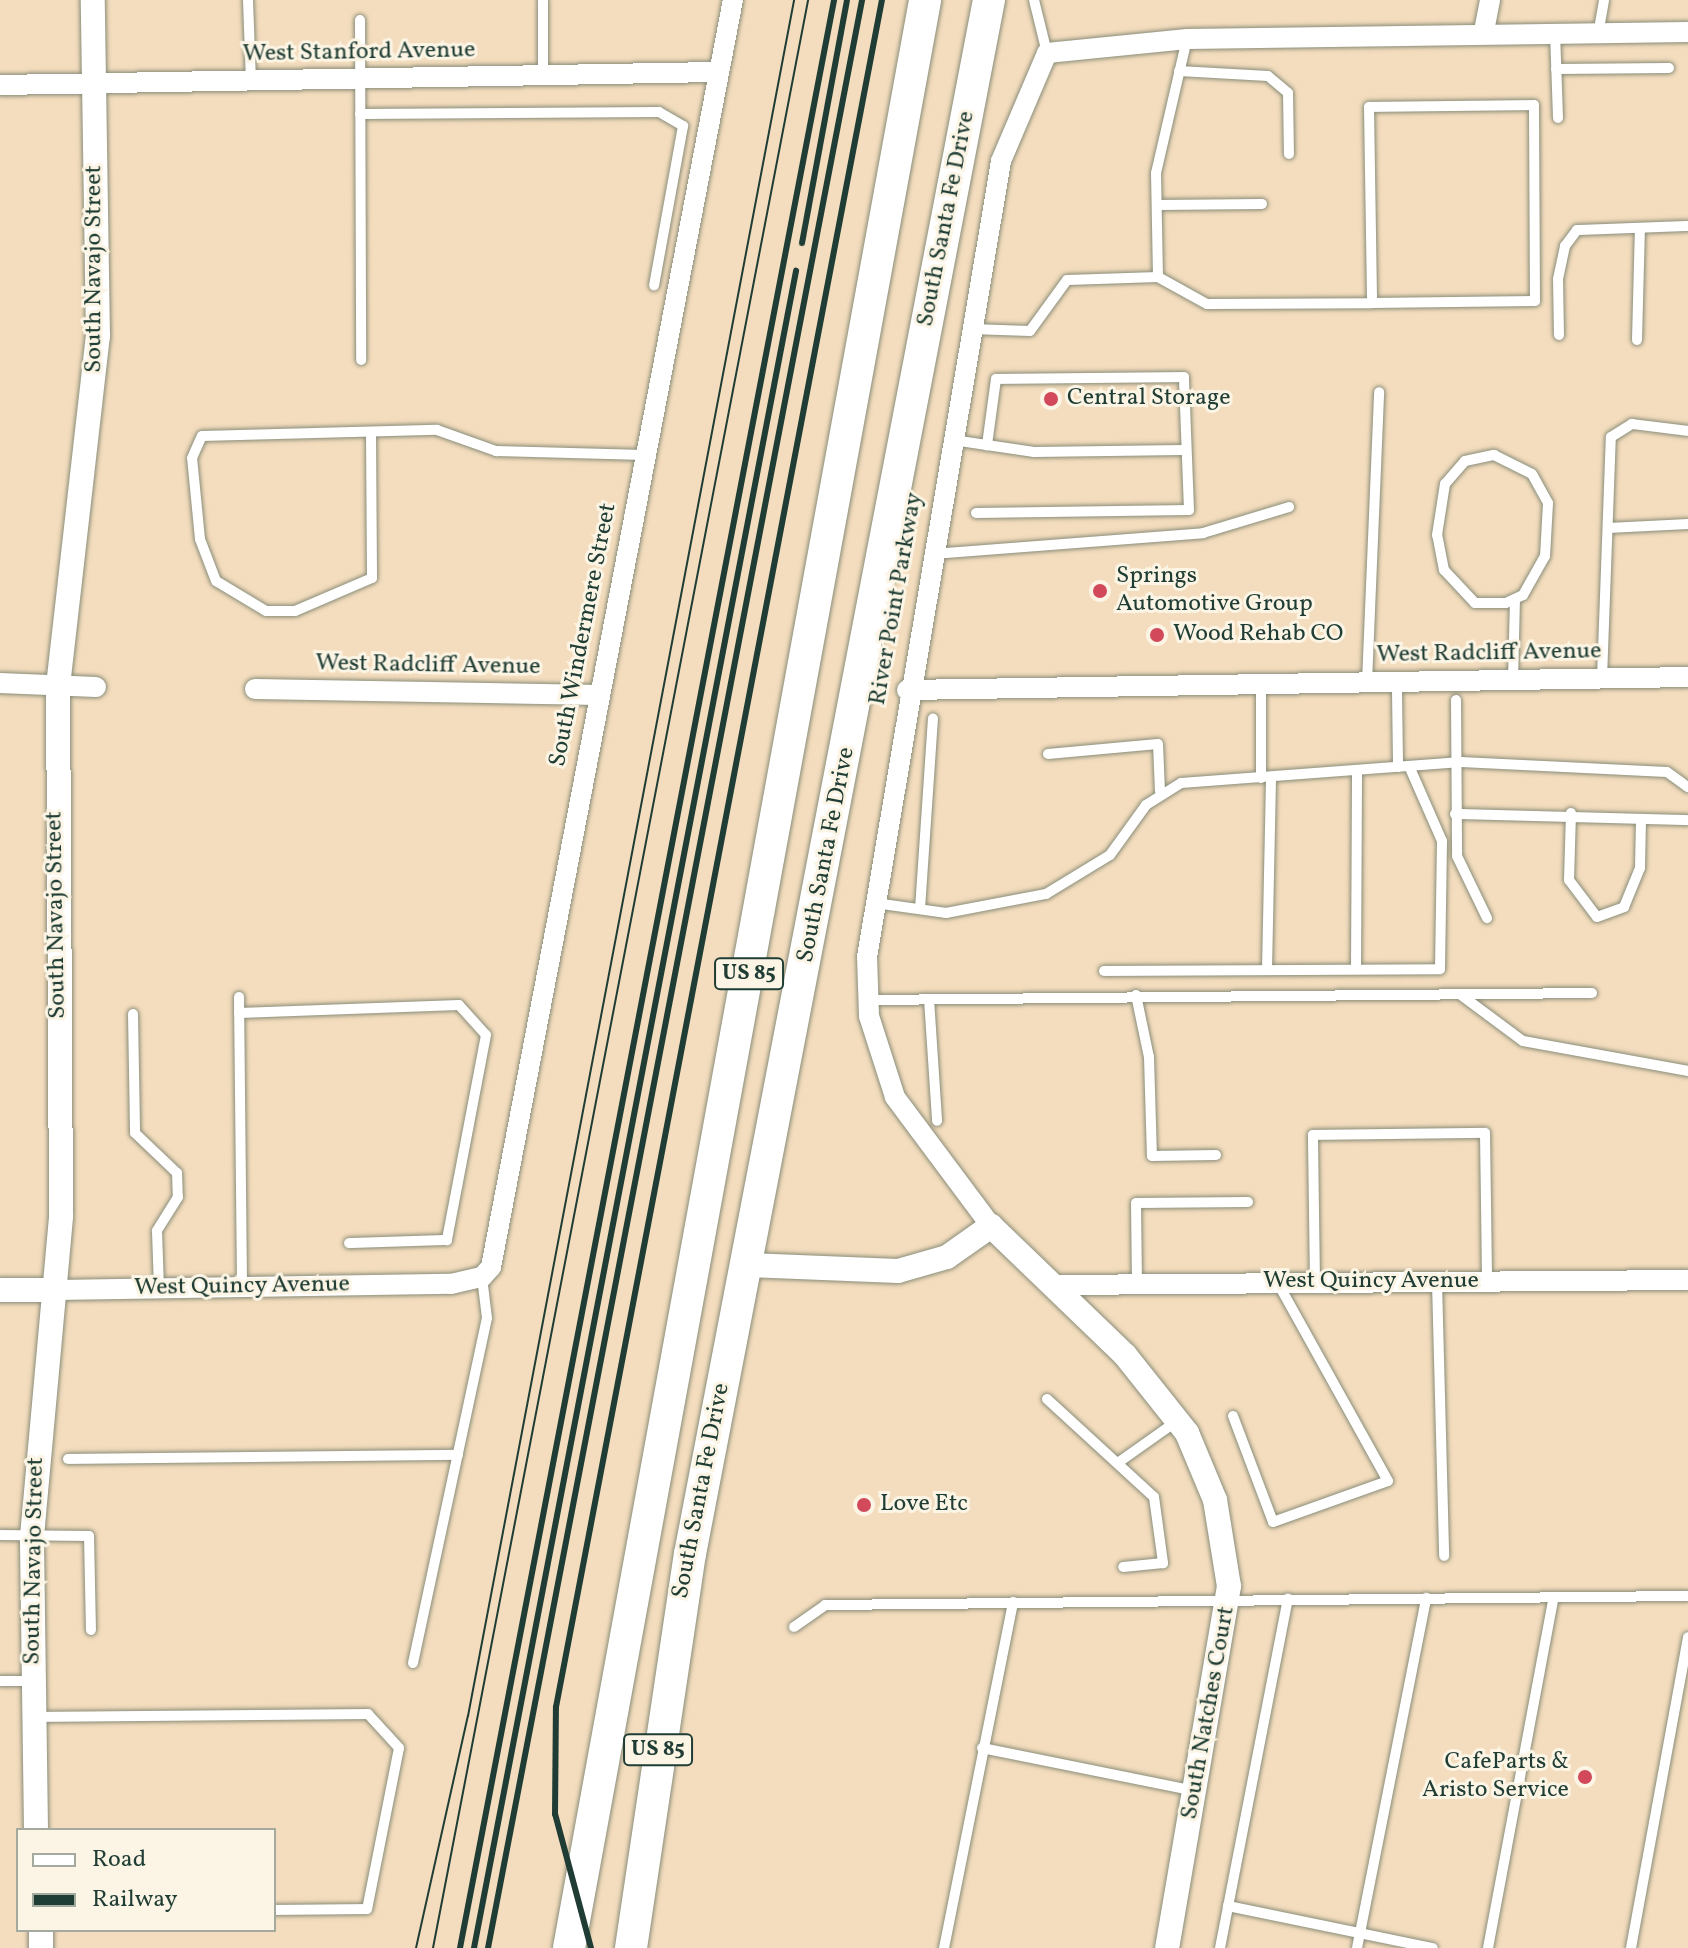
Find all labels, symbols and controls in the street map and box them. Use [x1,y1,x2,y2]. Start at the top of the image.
street label: West Stanford Avenue [242,37,476,69]
street label: South Santa Fe Drive [912,109,982,329]
street label: South Navajo Street [81,165,109,373]
place label: Central Storage [1067,385,1231,413]
marker: Central Storage [1042,390,1060,408]
street label: River Point Parkway [864,491,930,707]
street label: South Windermere Street [544,500,624,770]
place label: Springs Automotive Group [1116,563,1313,619]
marker: Springs Automotive Group [1091,582,1109,600]
place label: Wood Rehab CO [1173,621,1343,649]
marker: Wood Rehab CO [1148,626,1166,644]
street label: West Radcliff Avenue [1377,638,1601,670]
street label: West Radcliff Avenue [316,650,540,682]
street label: South Santa Fe Drive [792,745,862,965]
street label: South Navajo Street [41,811,73,1019]
road number: US 85 [713,956,785,992]
street label: West Quincy Avenue [1263,1268,1479,1296]
street label: West Quincy Avenue [133,1271,351,1303]
street label: South Santa Fe Drive [667,1381,737,1601]
street label: South Navajo Street [19,1457,51,1665]
place label: Love Etc [880,1491,968,1519]
marker: Love Etc [855,1496,873,1514]
street label: South Natches Court [1176,1604,1242,1822]
road number: US 85 [622,1732,694,1768]
place label: CafeParts & Aristo Service [1422,1749,1569,1805]
marker: CafeParts & Aristo Service [1576,1768,1594,1786]
legend [16,1828,276,1932]
text: Road [92,1843,146,1877]
text: Railway [92,1883,178,1917]

